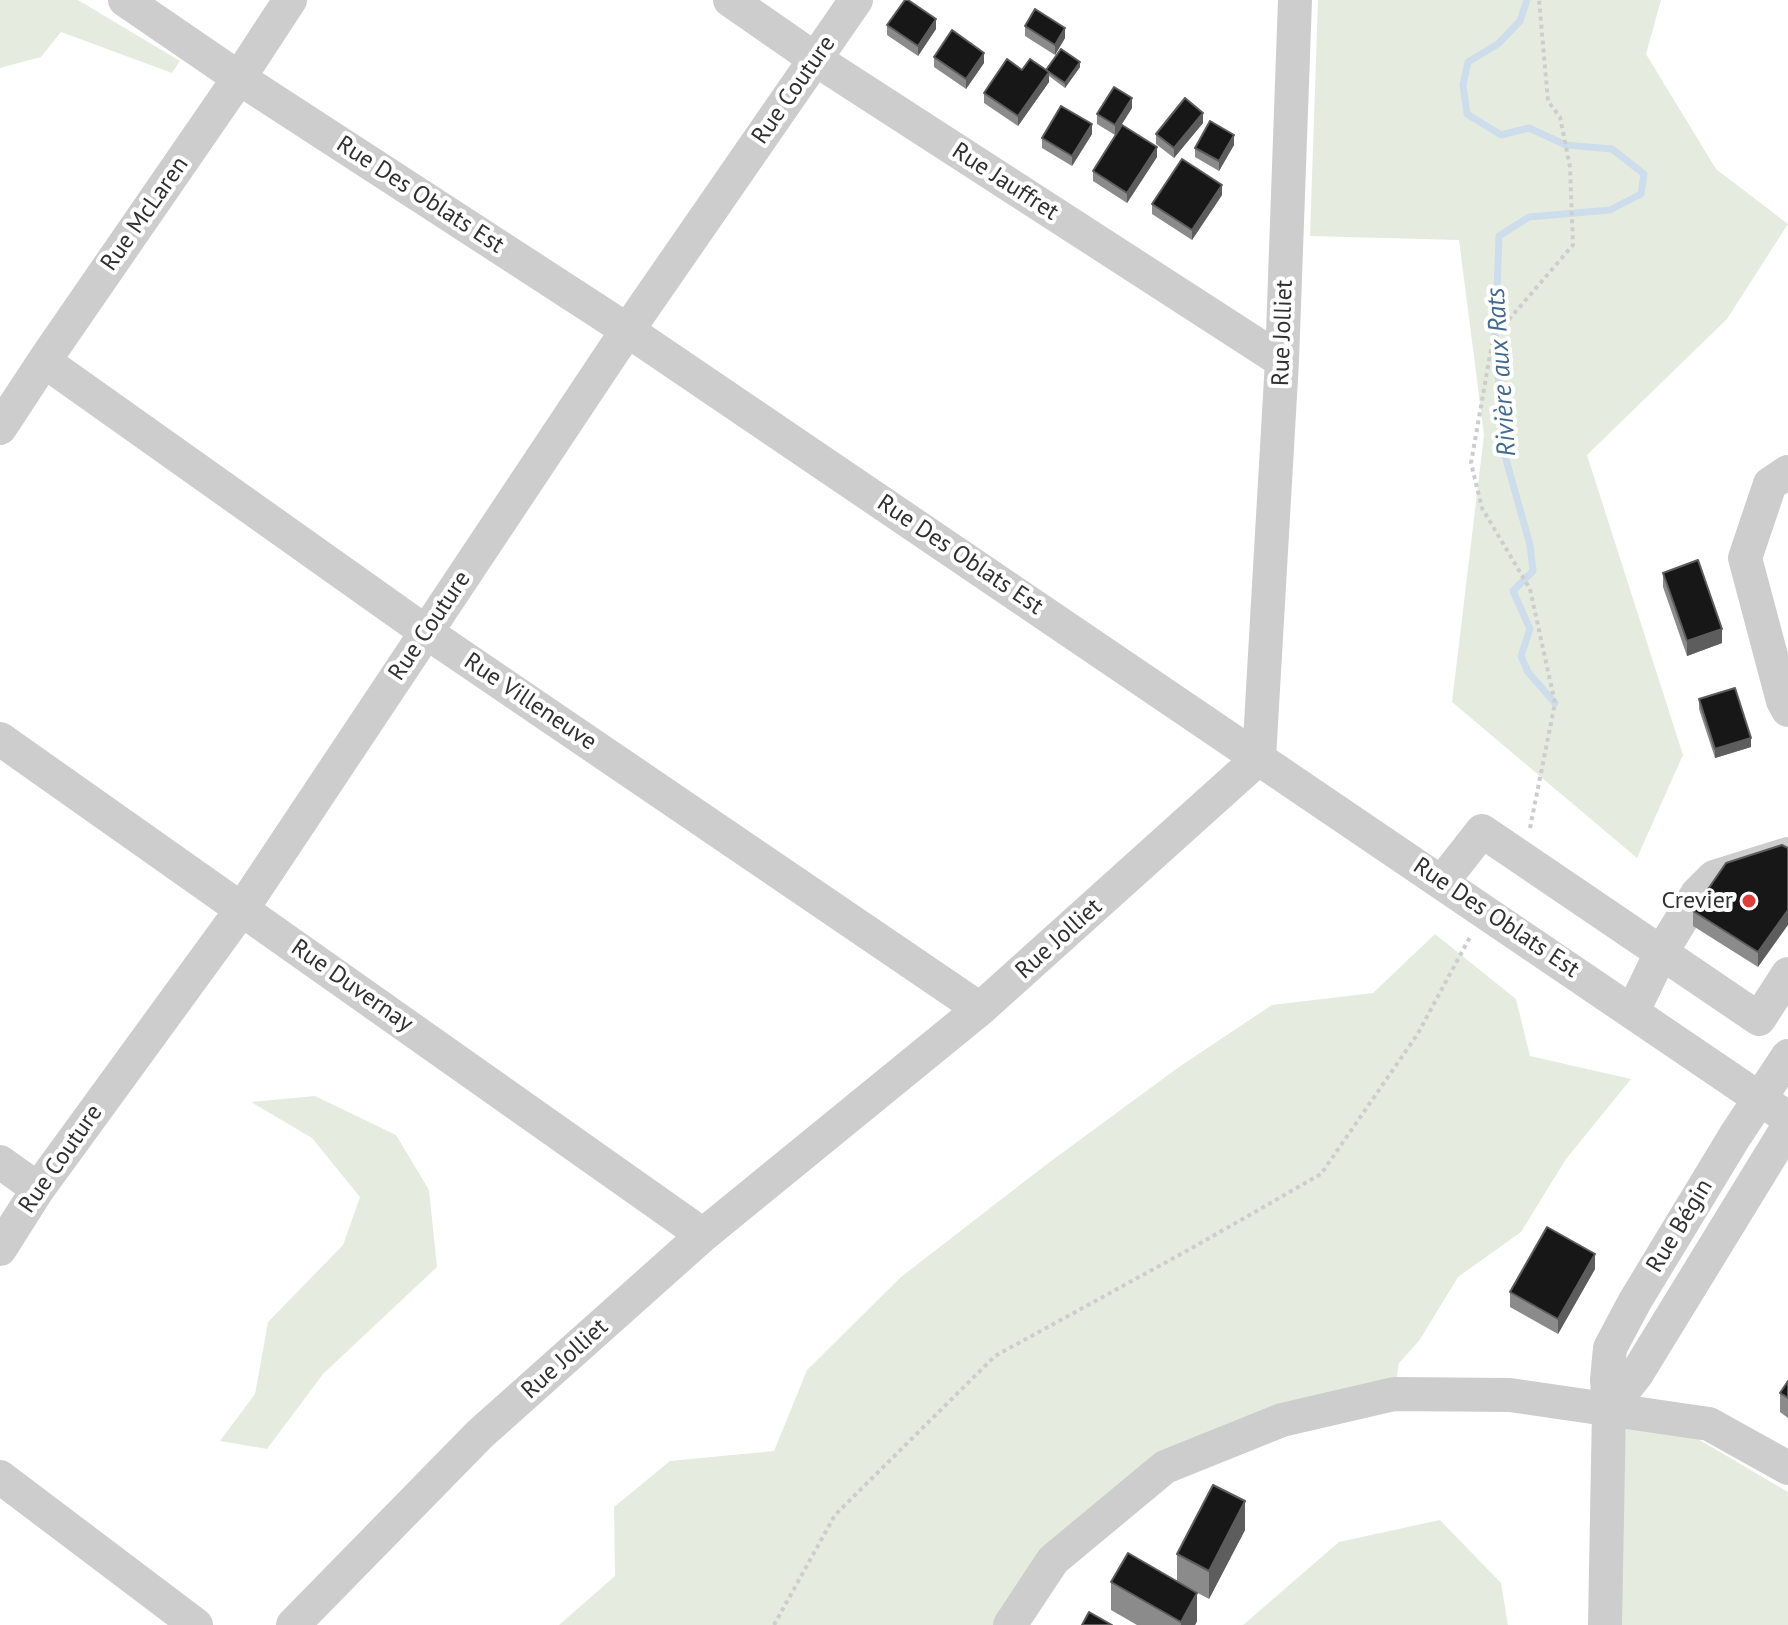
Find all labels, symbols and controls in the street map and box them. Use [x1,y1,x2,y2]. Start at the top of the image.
street label: Rue Couture [746,30,842,150]
street label: Rue Des Oblats Est [331,130,509,260]
street label: Rue Jauffret [946,137,1064,227]
street label: Rue McLaren [95,151,195,277]
street label: Rue Jolliet [1267,279,1299,387]
water label: Rivière aux Rats [1481,287,1523,457]
street label: Rue Des Oblats Est [872,489,1048,621]
street label: Rue Couture [383,566,477,686]
street label: Rue Villeneuve [458,647,602,757]
street label: Rue Des Oblats Est [1408,852,1584,984]
place label: Crevier [1662,887,1733,915]
marker: Crevier [1740,892,1758,910]
street label: Rue Jolliet [1010,893,1108,985]
street label: Rue Duvernay [286,933,418,1039]
street label: Rue Couture [13,1099,109,1219]
street label: Rue Bégin [1641,1174,1719,1278]
street label: Rue Jolliet [516,1313,614,1405]

